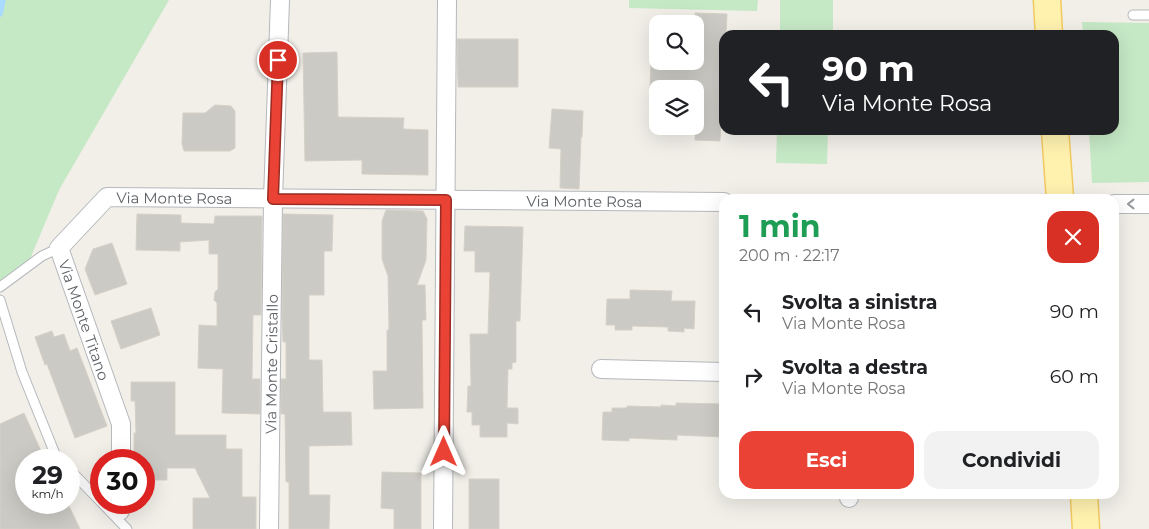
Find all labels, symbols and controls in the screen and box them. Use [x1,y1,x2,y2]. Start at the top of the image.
map controls [649,15,704,135]
button: search [649,15,704,70]
pin [257,39,299,81]
icon: arrive [264,46,292,74]
text: 90 m [822,47,915,90]
icon: left [739,50,804,115]
button: layers [649,80,704,135]
text: Via Monte Rosa [822,90,992,117]
street label: Via Monte Rosa [116,188,233,208]
street label: Via Monte Rosa [526,191,643,211]
one-way arrow [1127,199,1135,209]
text: 1 min [739,208,820,245]
button: close [1047,211,1099,263]
text: 200 m · 22:17 [739,246,840,265]
street label: Via Monte Titano [54,257,114,383]
text: Svolta a sinistra [782,291,937,314]
street label: Via Monte Cristallo [261,294,281,434]
icon: left [739,298,767,326]
text: 90 m [1050,300,1099,323]
text: Via Monte Rosa [782,314,906,333]
text: Svolta a destra [782,356,928,379]
icon: right [739,363,767,391]
text: 60 m [1050,365,1099,388]
text: Via Monte Rosa [782,379,906,398]
position arrow [417,425,469,477]
button: Esci [739,431,914,489]
button: Condividi [924,431,1099,489]
speed limit sign: 30 [90,449,155,514]
text: 29 [32,460,63,490]
text: km/h [31,486,64,501]

